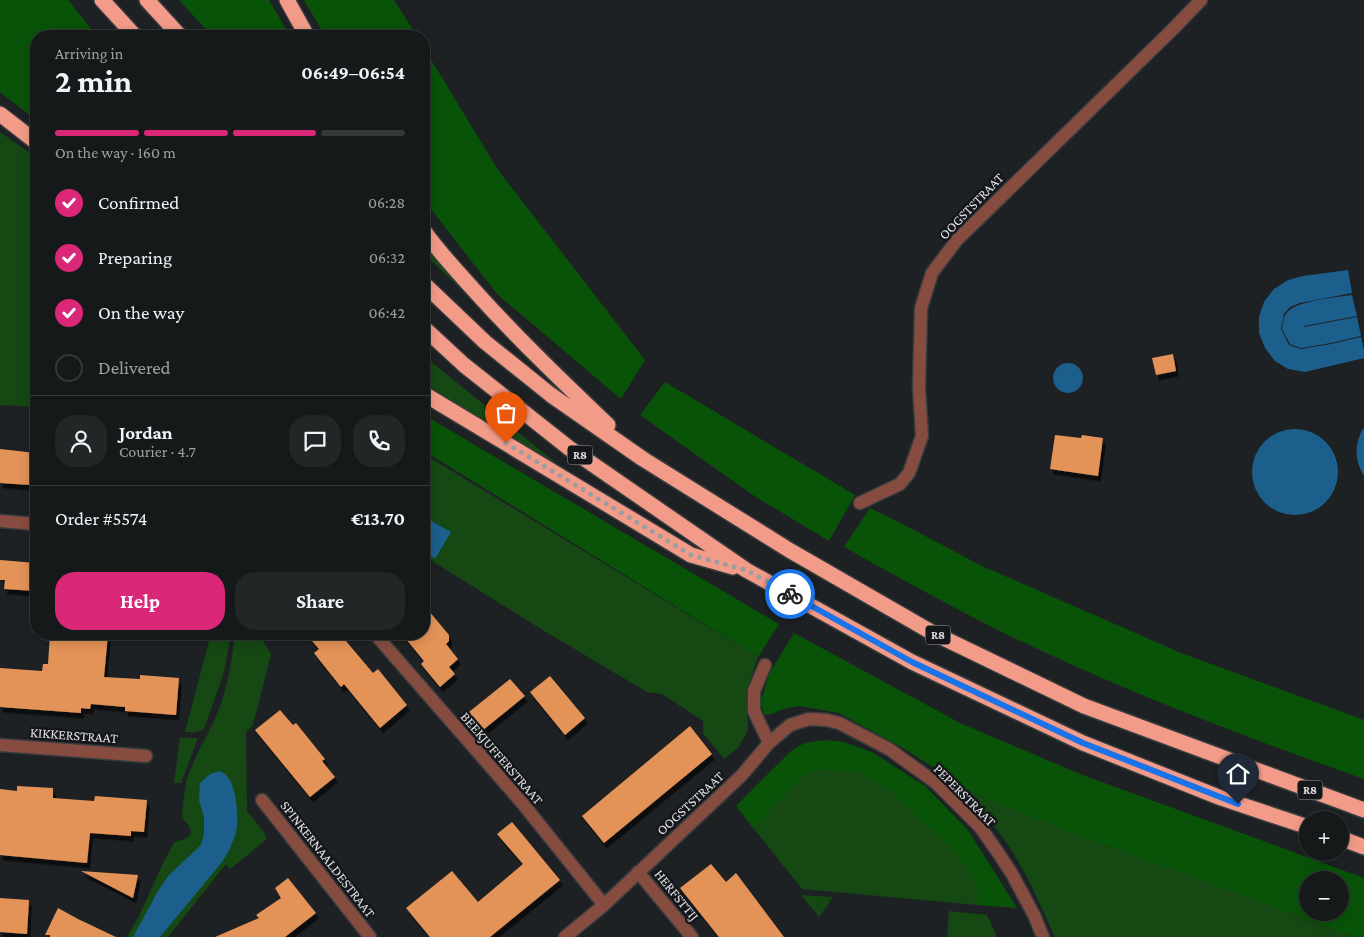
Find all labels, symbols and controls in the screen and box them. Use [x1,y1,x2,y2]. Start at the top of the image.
text: Arriving in [55,45,123,62]
text: 06:49–06:54 [301,62,405,83]
text: 2 min [55,63,132,99]
text: On the way · 160 m [55,144,176,161]
street label: OOGSTSTRAAT [935,169,1007,243]
icon: check [55,189,83,217]
text: Confirmed [98,192,179,213]
text: 06:28 [368,194,405,211]
icon: check [55,244,83,272]
text: Preparing [98,247,172,268]
text: 06:32 [369,249,405,266]
icon: check [55,299,83,327]
text: On the way [98,302,184,323]
text: 06:42 [369,304,405,321]
text: Delivered [98,357,171,378]
pin [485,392,527,443]
icon: bag [492,399,520,427]
button: person [55,415,107,467]
button: chat [289,415,341,467]
button: phone [353,415,405,467]
text: Jordan [119,422,173,443]
text: Courier · 4.7 [119,443,196,460]
road number: R8 [568,446,592,464]
text: Order #5574 [55,508,148,529]
text: €13.70 [351,508,405,529]
courier [765,569,815,619]
button: Help [55,572,225,630]
button: Share [235,572,405,630]
icon: bike [776,580,804,608]
road number: R8 [926,626,950,644]
street label: BEEKJUFFERSTRAAT [457,708,547,808]
street label: KIKKERSTRAAT [30,724,119,746]
pin [1217,753,1259,804]
icon: home [1224,760,1252,788]
street label: PEPERSTRAAT [931,761,1000,830]
street label: OOGSTSTRAAT [653,767,727,838]
road number: R8 [1298,780,1322,800]
street label: SPINKERNAALDESTRAAT [277,797,379,921]
map controls [1299,811,1349,921]
button: + [1299,811,1349,861]
street label: HERFSTTIJ [651,866,703,924]
button: − [1299,871,1349,921]

